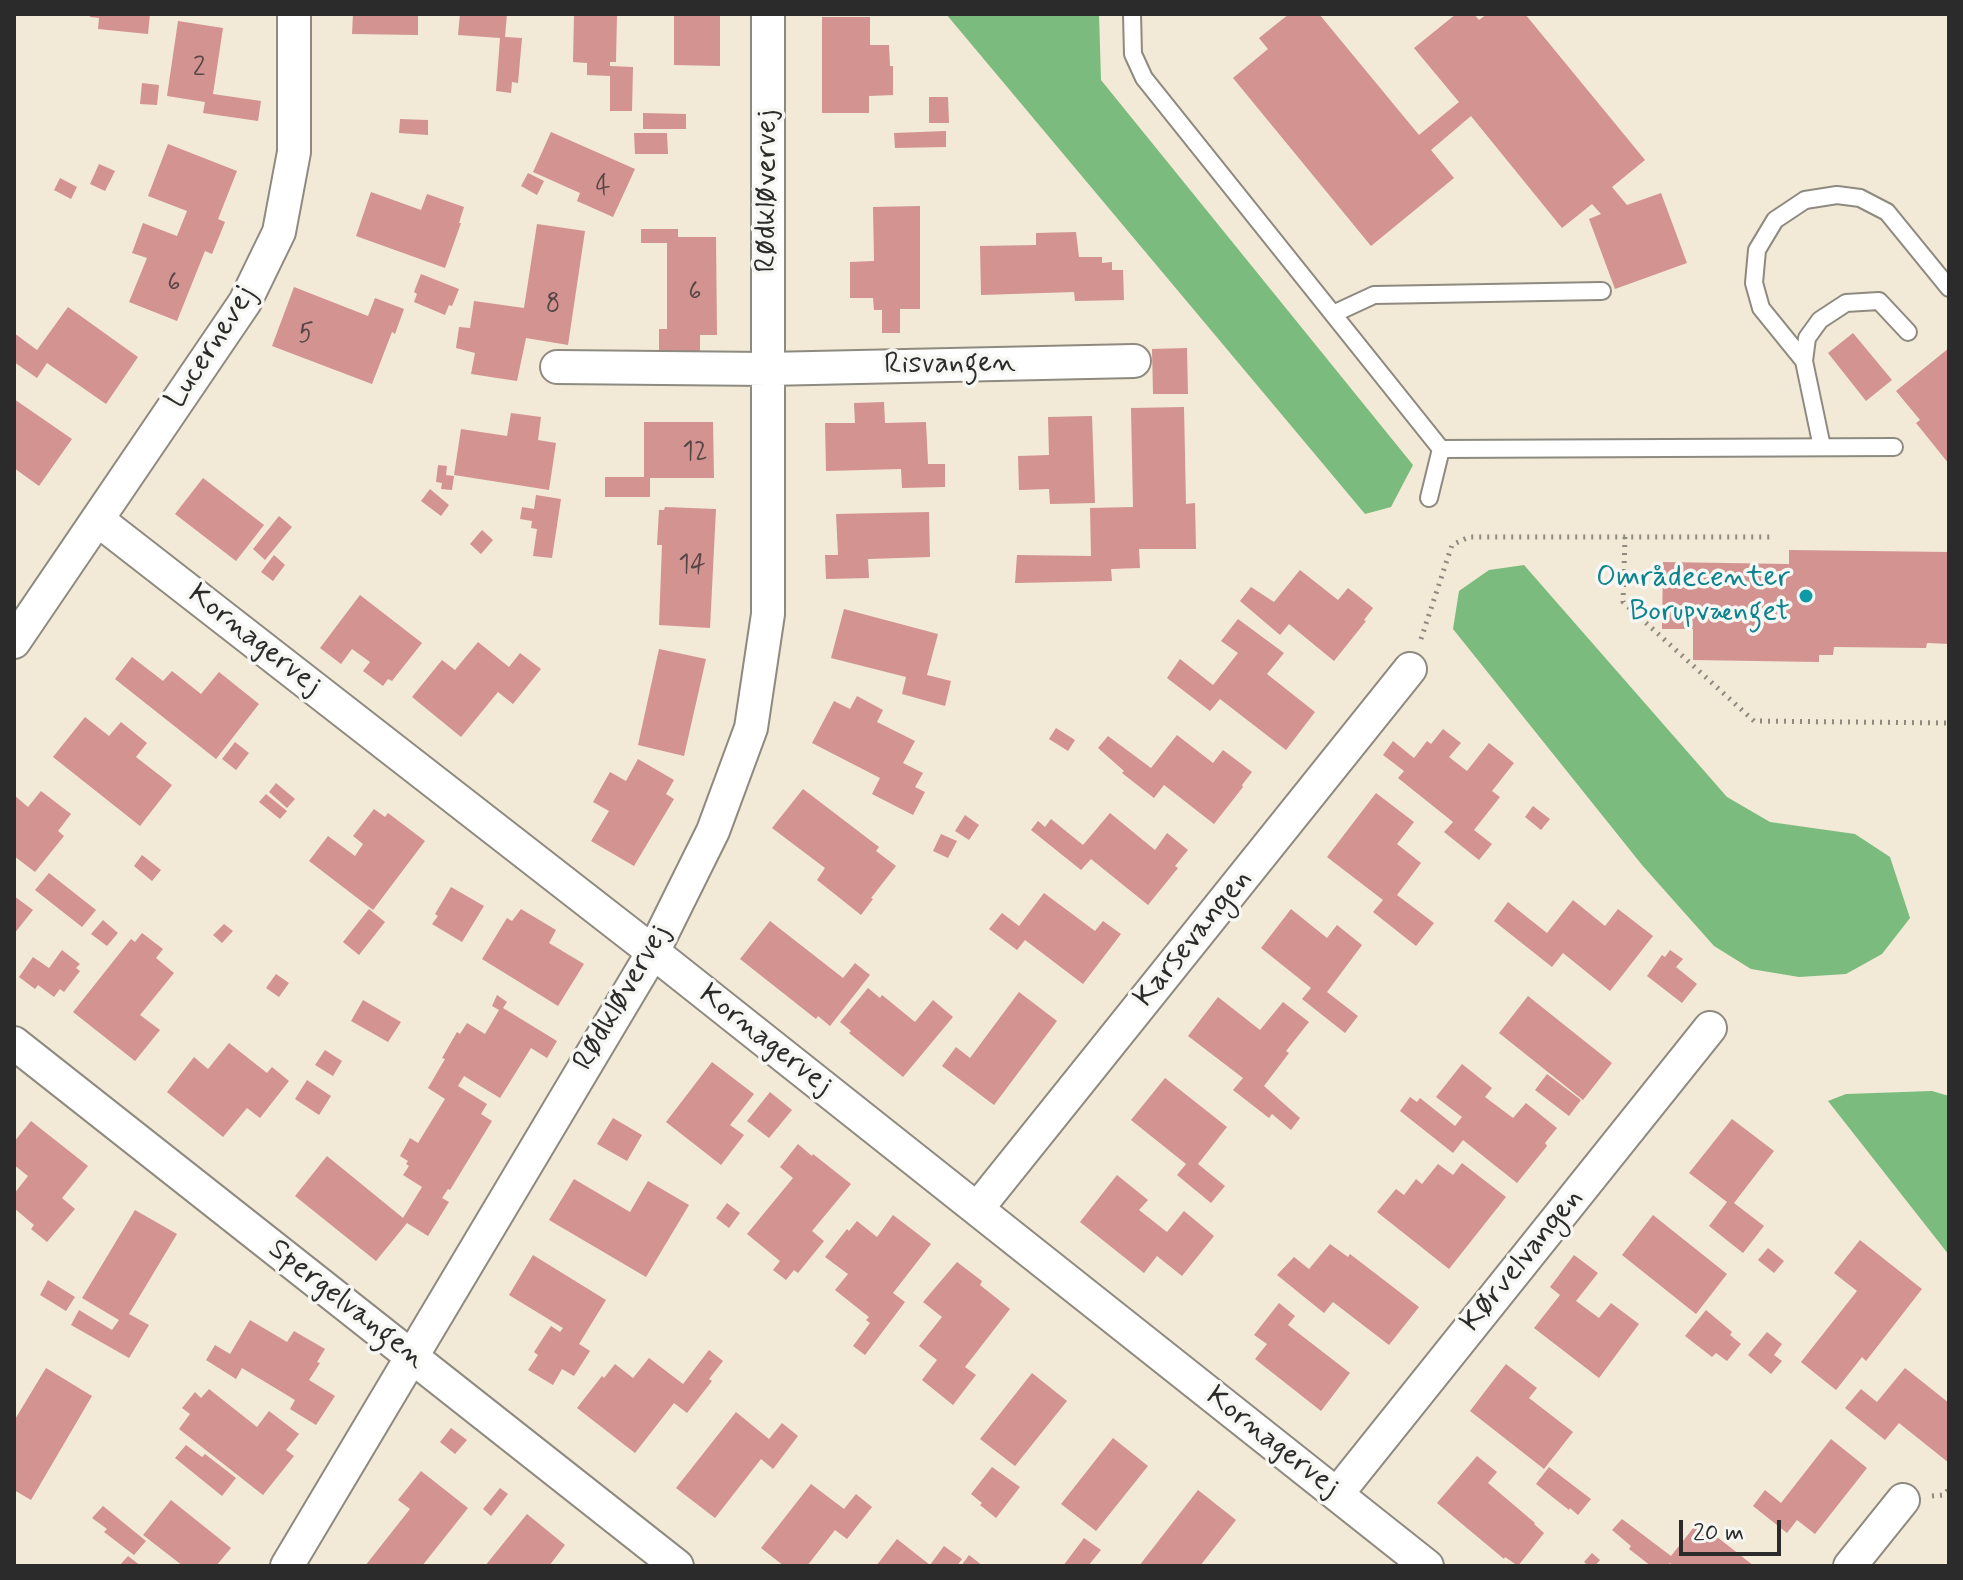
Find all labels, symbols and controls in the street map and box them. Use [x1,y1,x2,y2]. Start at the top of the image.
house number: 2 [193,54,205,86]
street label: Rødkløvervej [750,110,786,272]
house number: 4 [595,173,611,205]
house number: 6 [167,269,181,301]
house number: 6 [688,278,702,310]
street label: Lucernevej [159,280,265,416]
house number: 8 [546,290,560,322]
house number: 5 [298,320,314,352]
street label: Risvangen [884,346,1016,384]
house number: 12 [682,438,708,470]
house number: 14 [678,551,706,583]
place label: Områdecenter Borupvænget [1596,561,1790,632]
street label: Kornagervej [180,578,328,704]
marker: Områdecenter Borupvænget [1797,587,1815,605]
street label: Karsevangen [1127,863,1261,1015]
street label: Rødkløvervej [567,919,679,1077]
street label: Kornagervej [691,978,839,1104]
street label: Kørvelvangen [1454,1182,1592,1340]
street label: Spergelvangen [260,1232,432,1378]
street label: Kornagervej [1198,1380,1346,1506]
scale bar [1683,1504,1785,1554]
text: 20 m [1693,1518,1744,1549]

